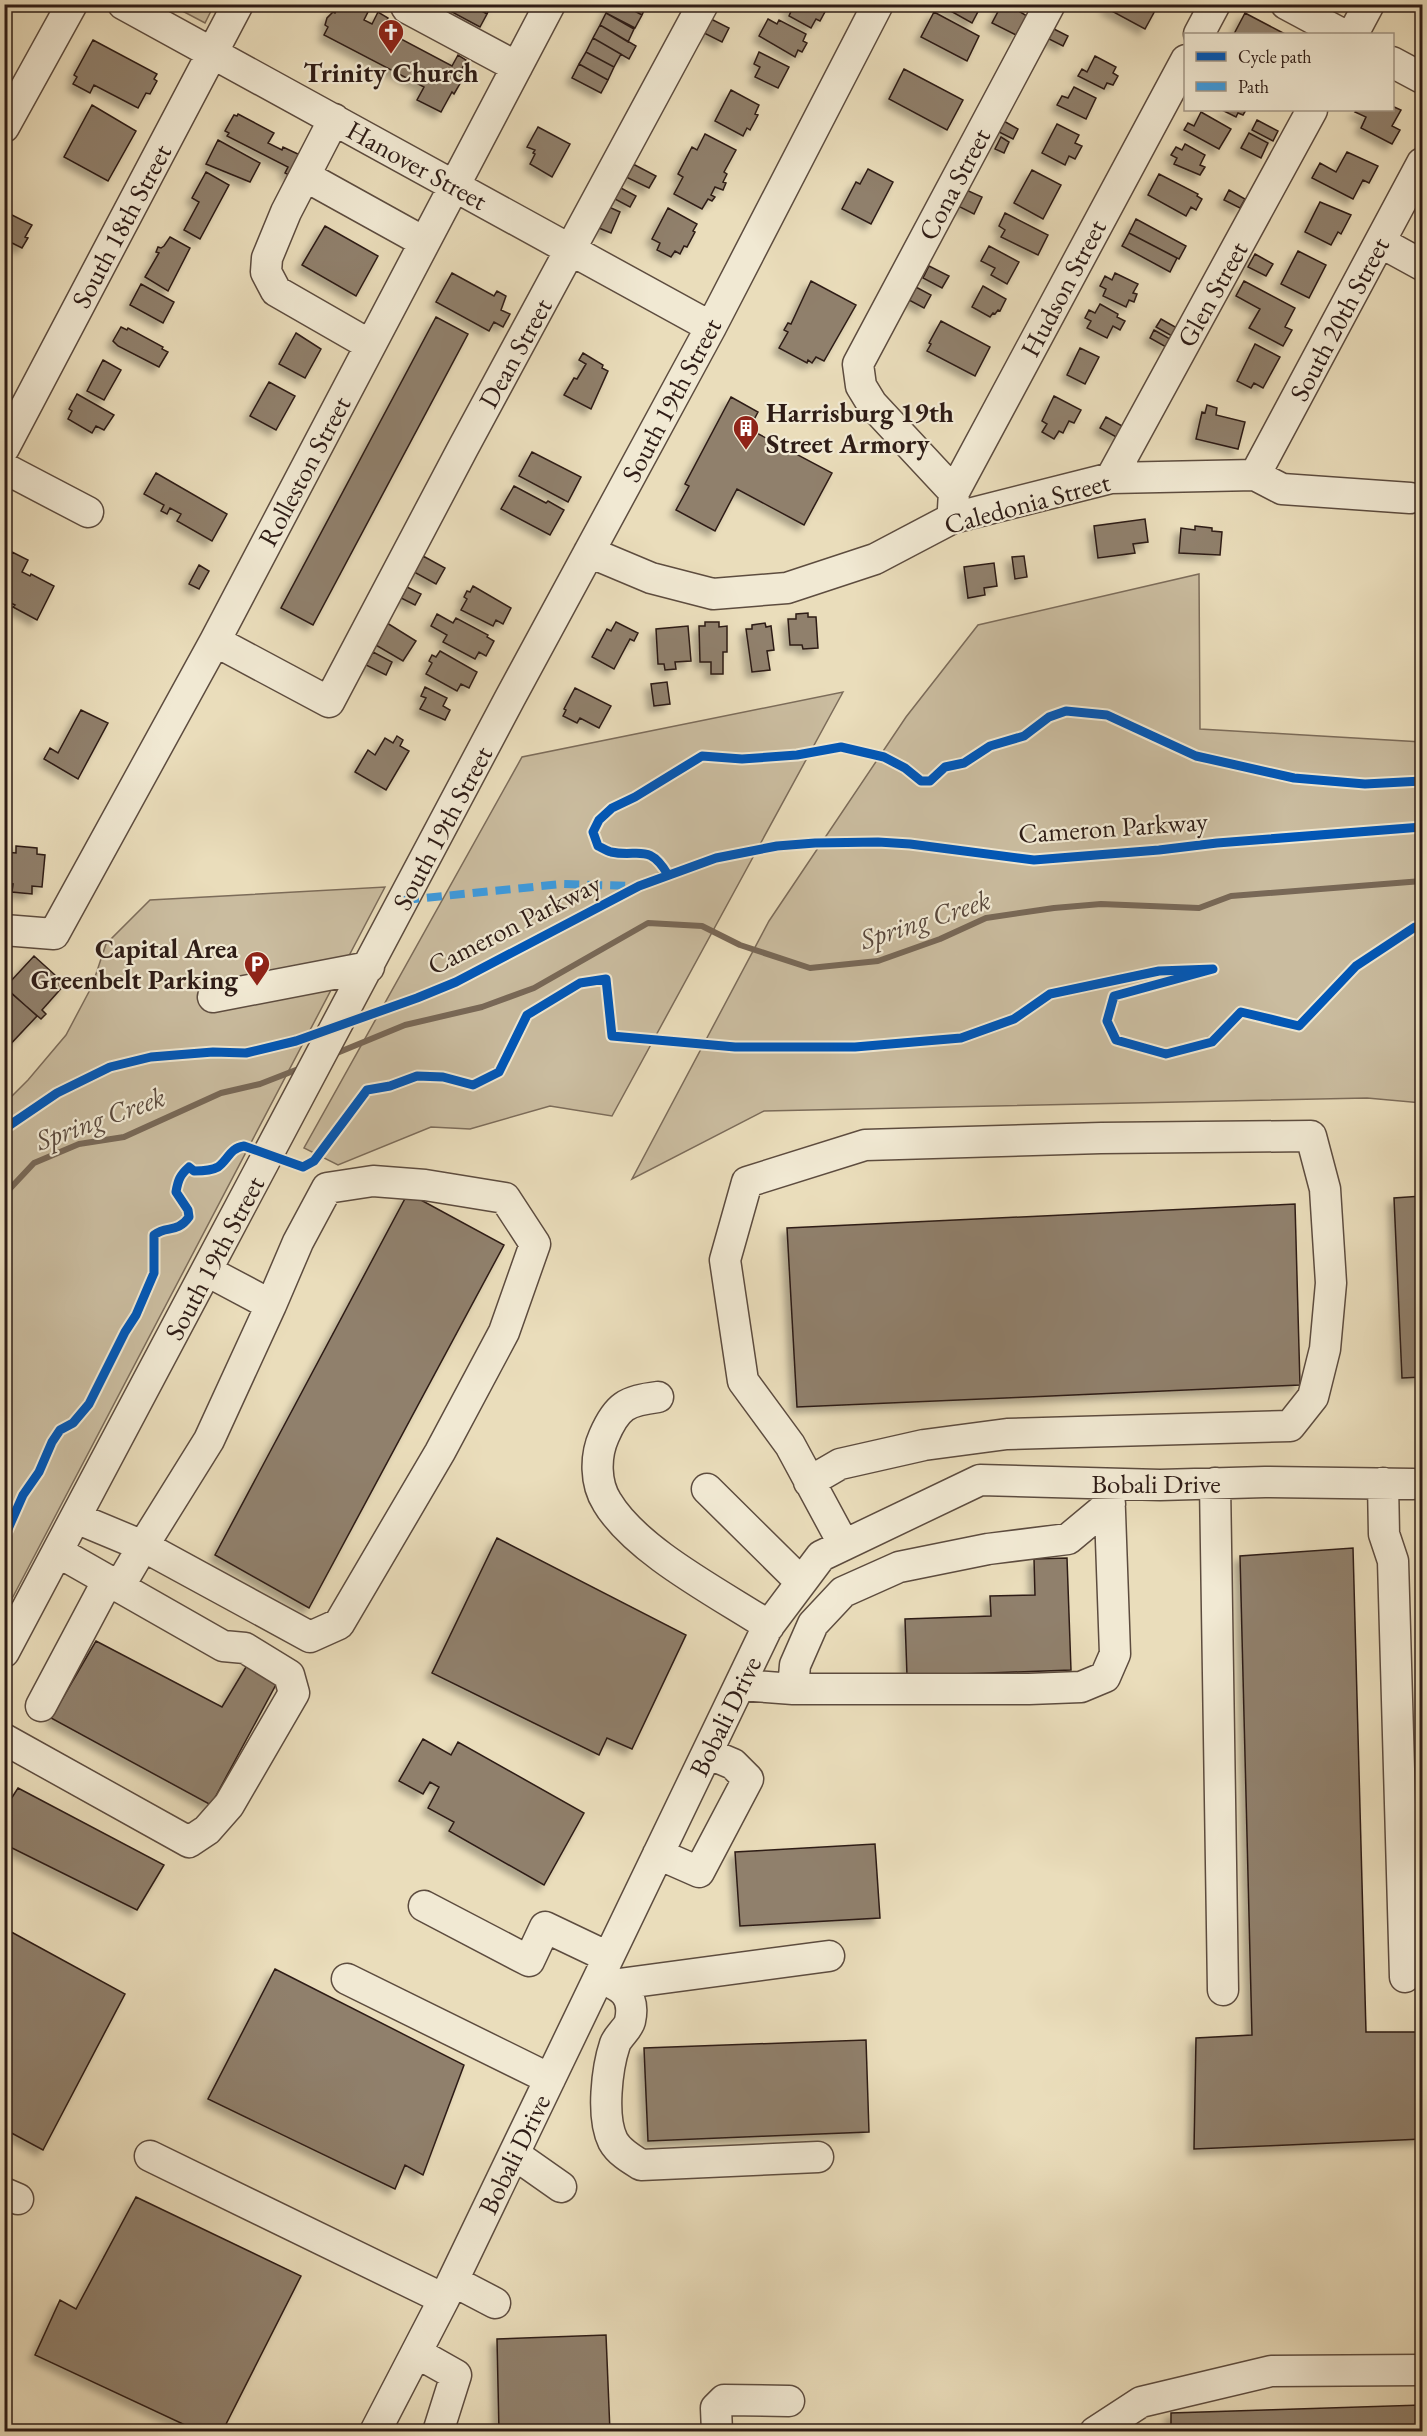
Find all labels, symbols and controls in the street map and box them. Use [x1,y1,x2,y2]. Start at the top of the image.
church icon: Trinity Church [376,17,406,55]
legend [1184,33,1394,111]
text: Cycle path [1238,45,1312,68]
place label: Trinity Church [303,55,479,90]
text: Path [1238,75,1269,98]
street label: Hanover Street [341,112,494,218]
street label: Cona Street [910,121,998,246]
street label: South 18th Street [63,137,179,314]
street label: Hudson Street [1012,213,1114,363]
street label: South 20th Street [1281,230,1397,407]
street label: Glen Street [1169,234,1256,353]
street label: Dean Street [470,291,560,414]
street label: South 19th Street [613,311,729,488]
street label: Rolleston Street [250,389,358,552]
place label: Harrisburg 19th Street Armory [766,395,954,461]
building icon: Harrisburg 19th Street Armory [731,413,761,451]
street label: Caledonia Street [940,464,1114,542]
street label: South 19th Street [384,739,500,916]
street label: Cameron Parkway [1017,803,1209,851]
street label: Cameron Parkway [421,865,607,983]
water label: Spring Creek [854,881,995,957]
place label: Capital Area Greenbelt Parking [31,931,238,997]
parking icon: Capital Area Greenbelt Parking [242,949,272,987]
water label: Spring Creek [29,1078,170,1158]
street label: South 19th Street [156,1169,272,1346]
street label: Bobali Drive [1091,1466,1221,1501]
street label: Bobali Drive [681,1650,769,1782]
street label: Bobali Drive [470,2088,558,2220]

